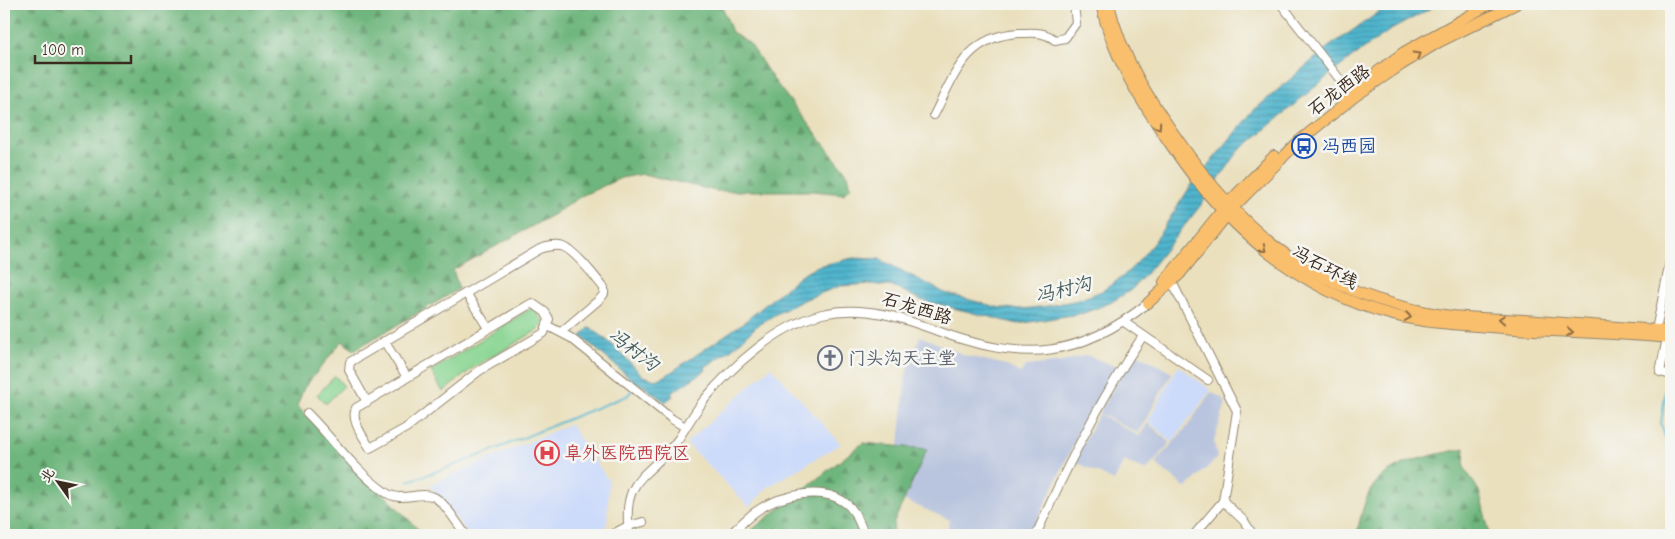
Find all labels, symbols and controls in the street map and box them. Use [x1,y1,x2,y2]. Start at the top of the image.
scale bar [35,32,131,64]
text: 100 m [42,41,84,59]
one-way arrow [1411,52,1420,62]
street label: 石龙西路 [1304,60,1374,120]
one-way arrow [1152,121,1161,130]
bus stop icon: 冯西园 [1291,133,1317,159]
place label: 冯西园 [1322,136,1376,157]
street label: 冯石环线 [1288,241,1361,294]
one-way arrow [1257,243,1266,252]
water label: 冯村沟 [1033,272,1095,308]
street label: 石龙西路 [879,288,954,329]
one-way arrow [1404,312,1412,322]
one-way arrow [1498,313,1506,324]
water label: 冯村沟 [604,324,664,377]
one-way arrow [1566,327,1574,338]
church icon: 门头沟天主堂 [817,345,843,371]
place label: 门头沟天主堂 [848,348,956,369]
hospital icon: 阜外医院西院区 [534,440,560,466]
place label: 阜外医院西院区 [564,443,690,464]
north arrow [32,456,82,506]
text: 北 [37,465,58,486]

